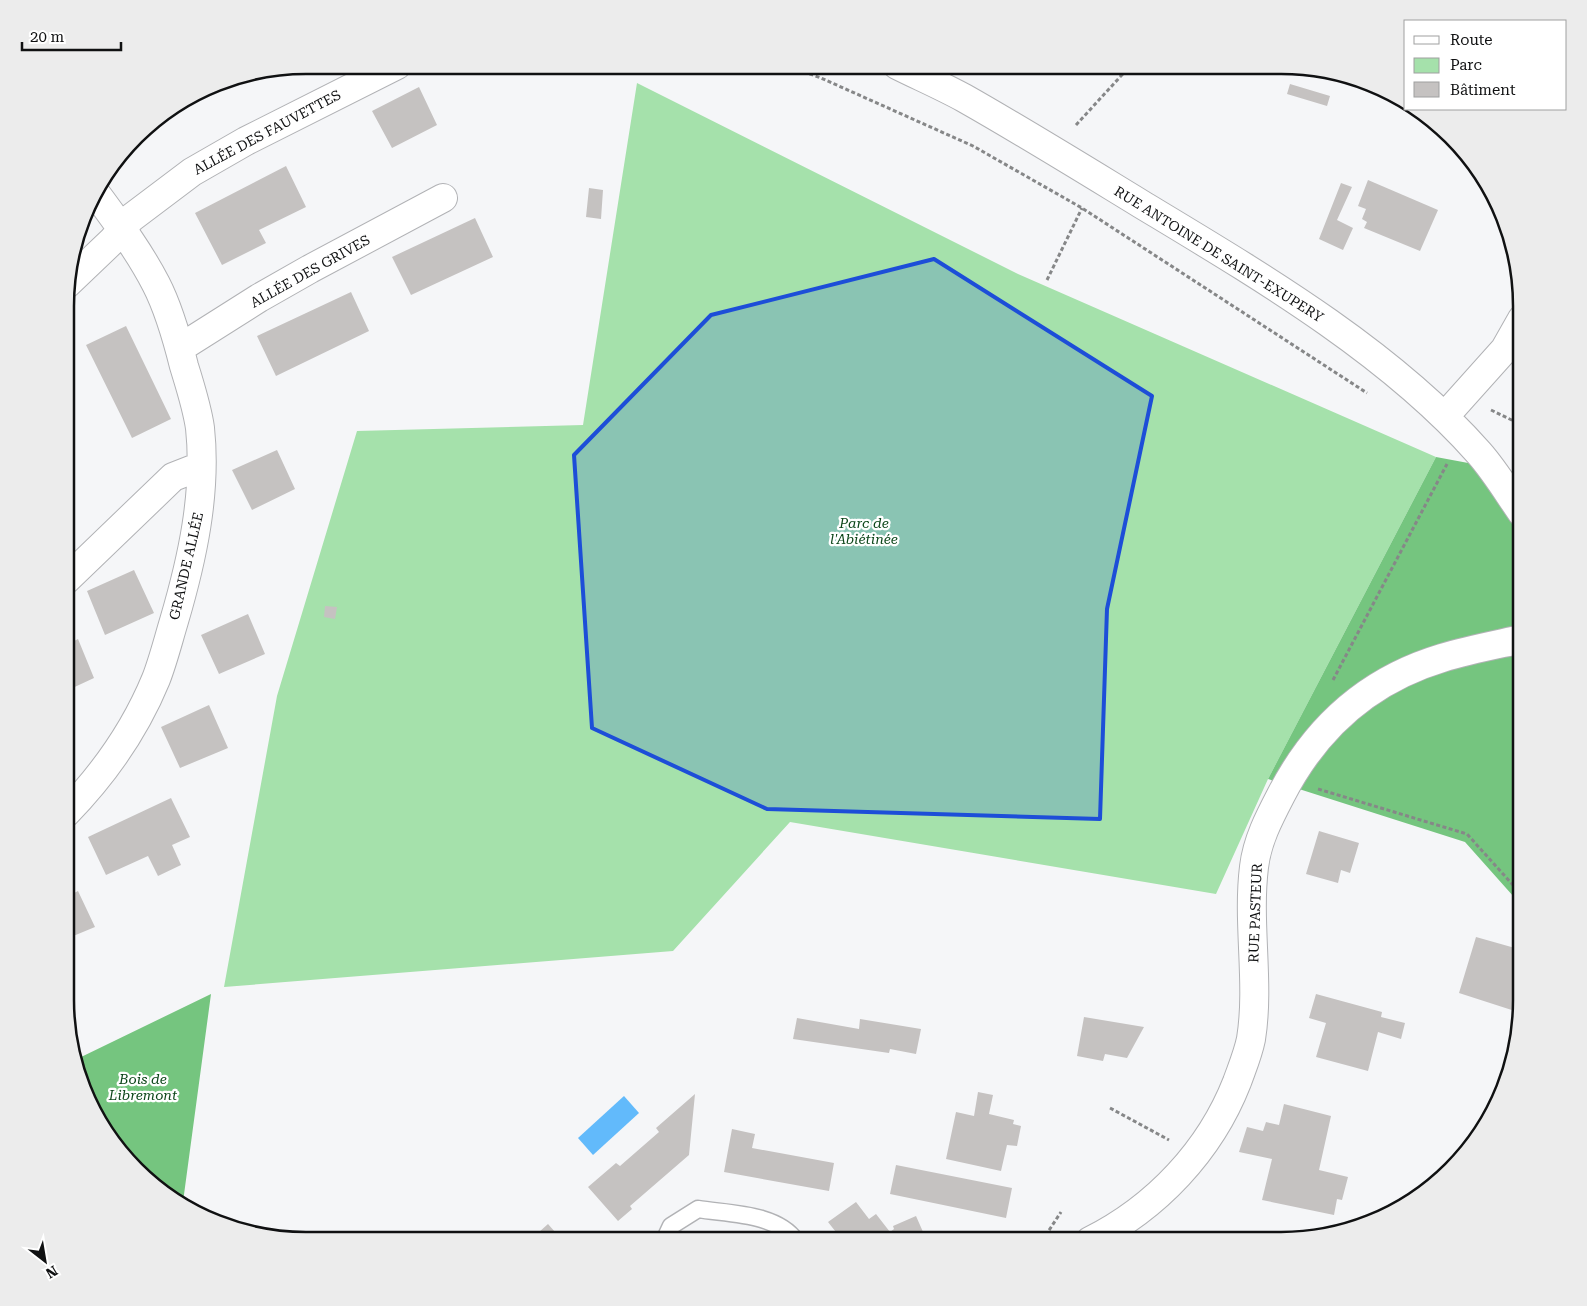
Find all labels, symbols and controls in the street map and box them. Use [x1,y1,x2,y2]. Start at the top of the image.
scale bar [22,20,121,52]
legend [1404,20,1567,110]
text: 20 m [30,28,65,46]
text: Route [1450,31,1492,49]
text: Parc [1450,56,1482,74]
text: Bâtiment [1450,81,1516,99]
street label: ALLÉE DES FAUVETTES [191,86,344,178]
street label: RUE ANTOINE DE SAINT-EXUPERY [1112,183,1327,326]
street label: ALLÉE DES GRIVES [247,231,373,311]
street label: GRANDE ALLÉE [166,511,206,621]
park label: Parc de l'Abiétinée [830,515,898,547]
street label: RUE PASTEUR [1245,863,1265,963]
park label: Bois de Libremont [108,1071,178,1103]
north arrow [20,1236,70,1286]
text: N [43,1263,60,1282]

